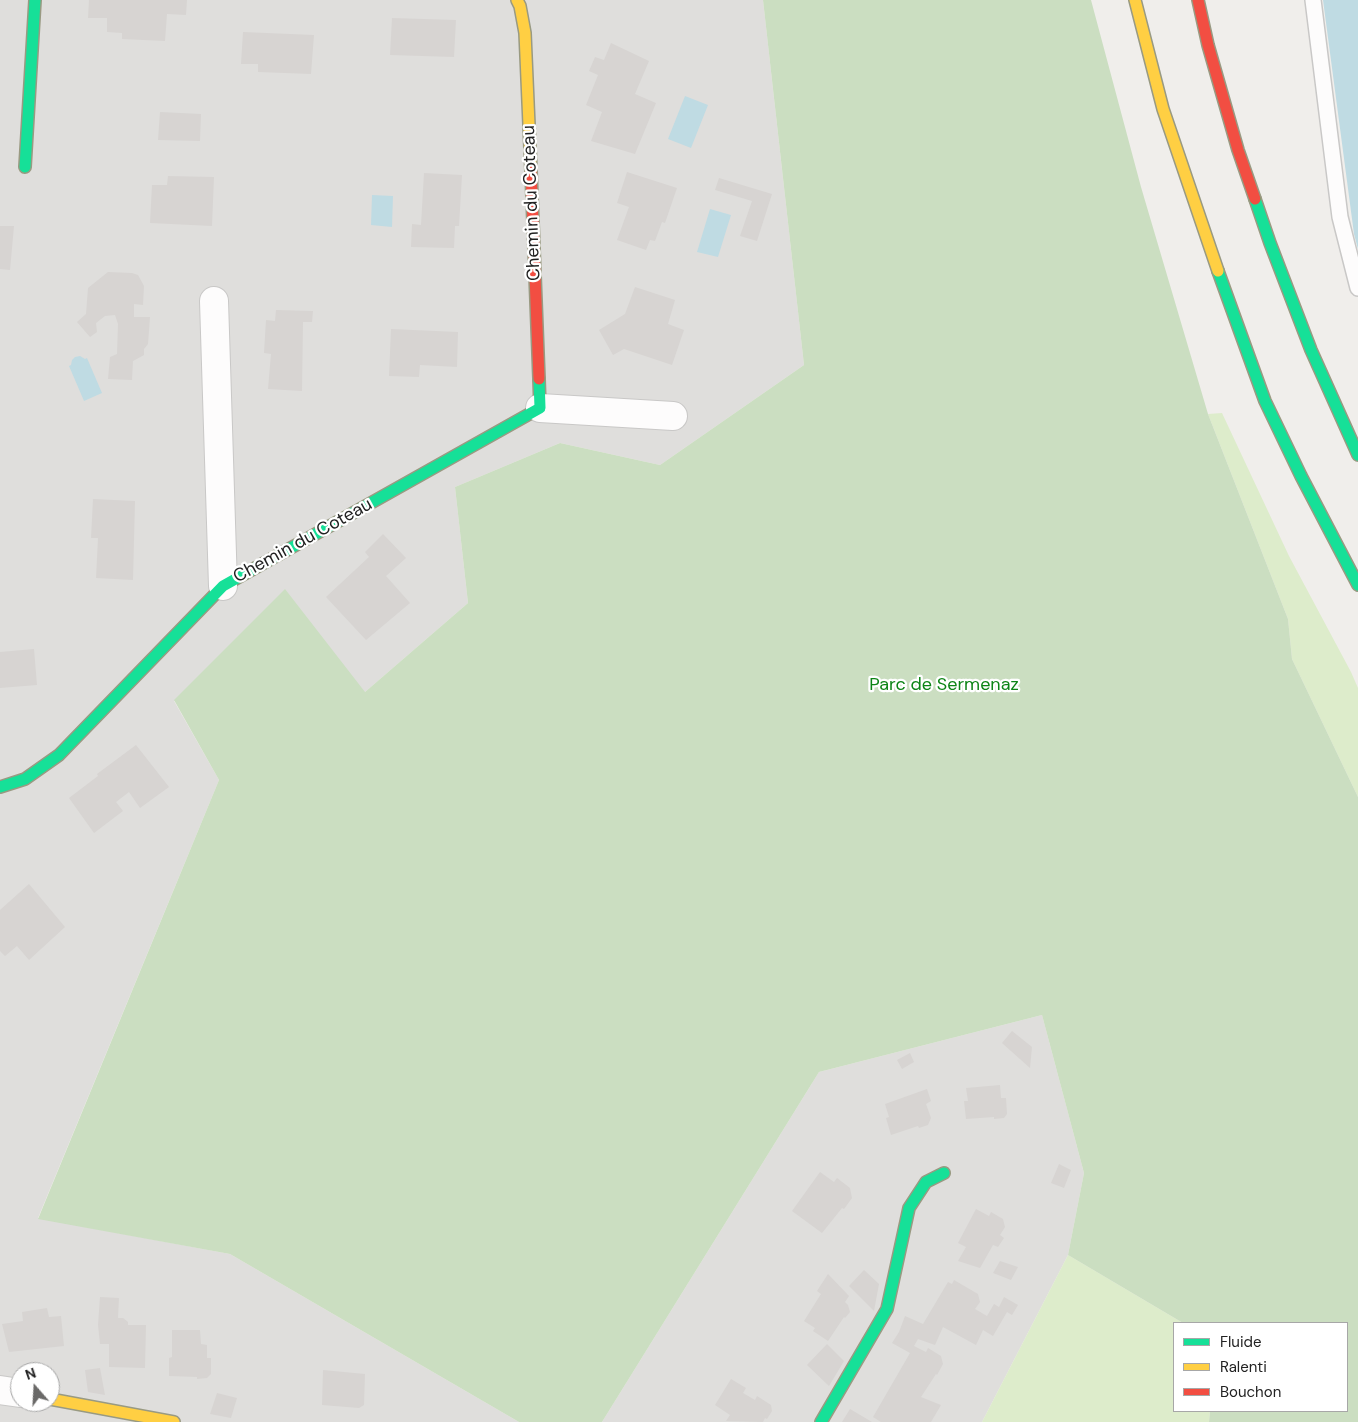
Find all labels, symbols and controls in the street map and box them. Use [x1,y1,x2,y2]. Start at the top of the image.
street label: Chemin du Coteau [518,125,546,281]
street label: Chemin du Coteau [230,494,376,588]
park label: Parc de Sermenaz [869,674,1019,696]
legend [1173,1322,1348,1412]
text: Fluide [1220,1332,1262,1352]
text: Ralenti [1220,1357,1267,1377]
north arrow [10,1362,60,1412]
text: N [23,1364,38,1384]
text: Bouchon [1220,1382,1281,1402]

